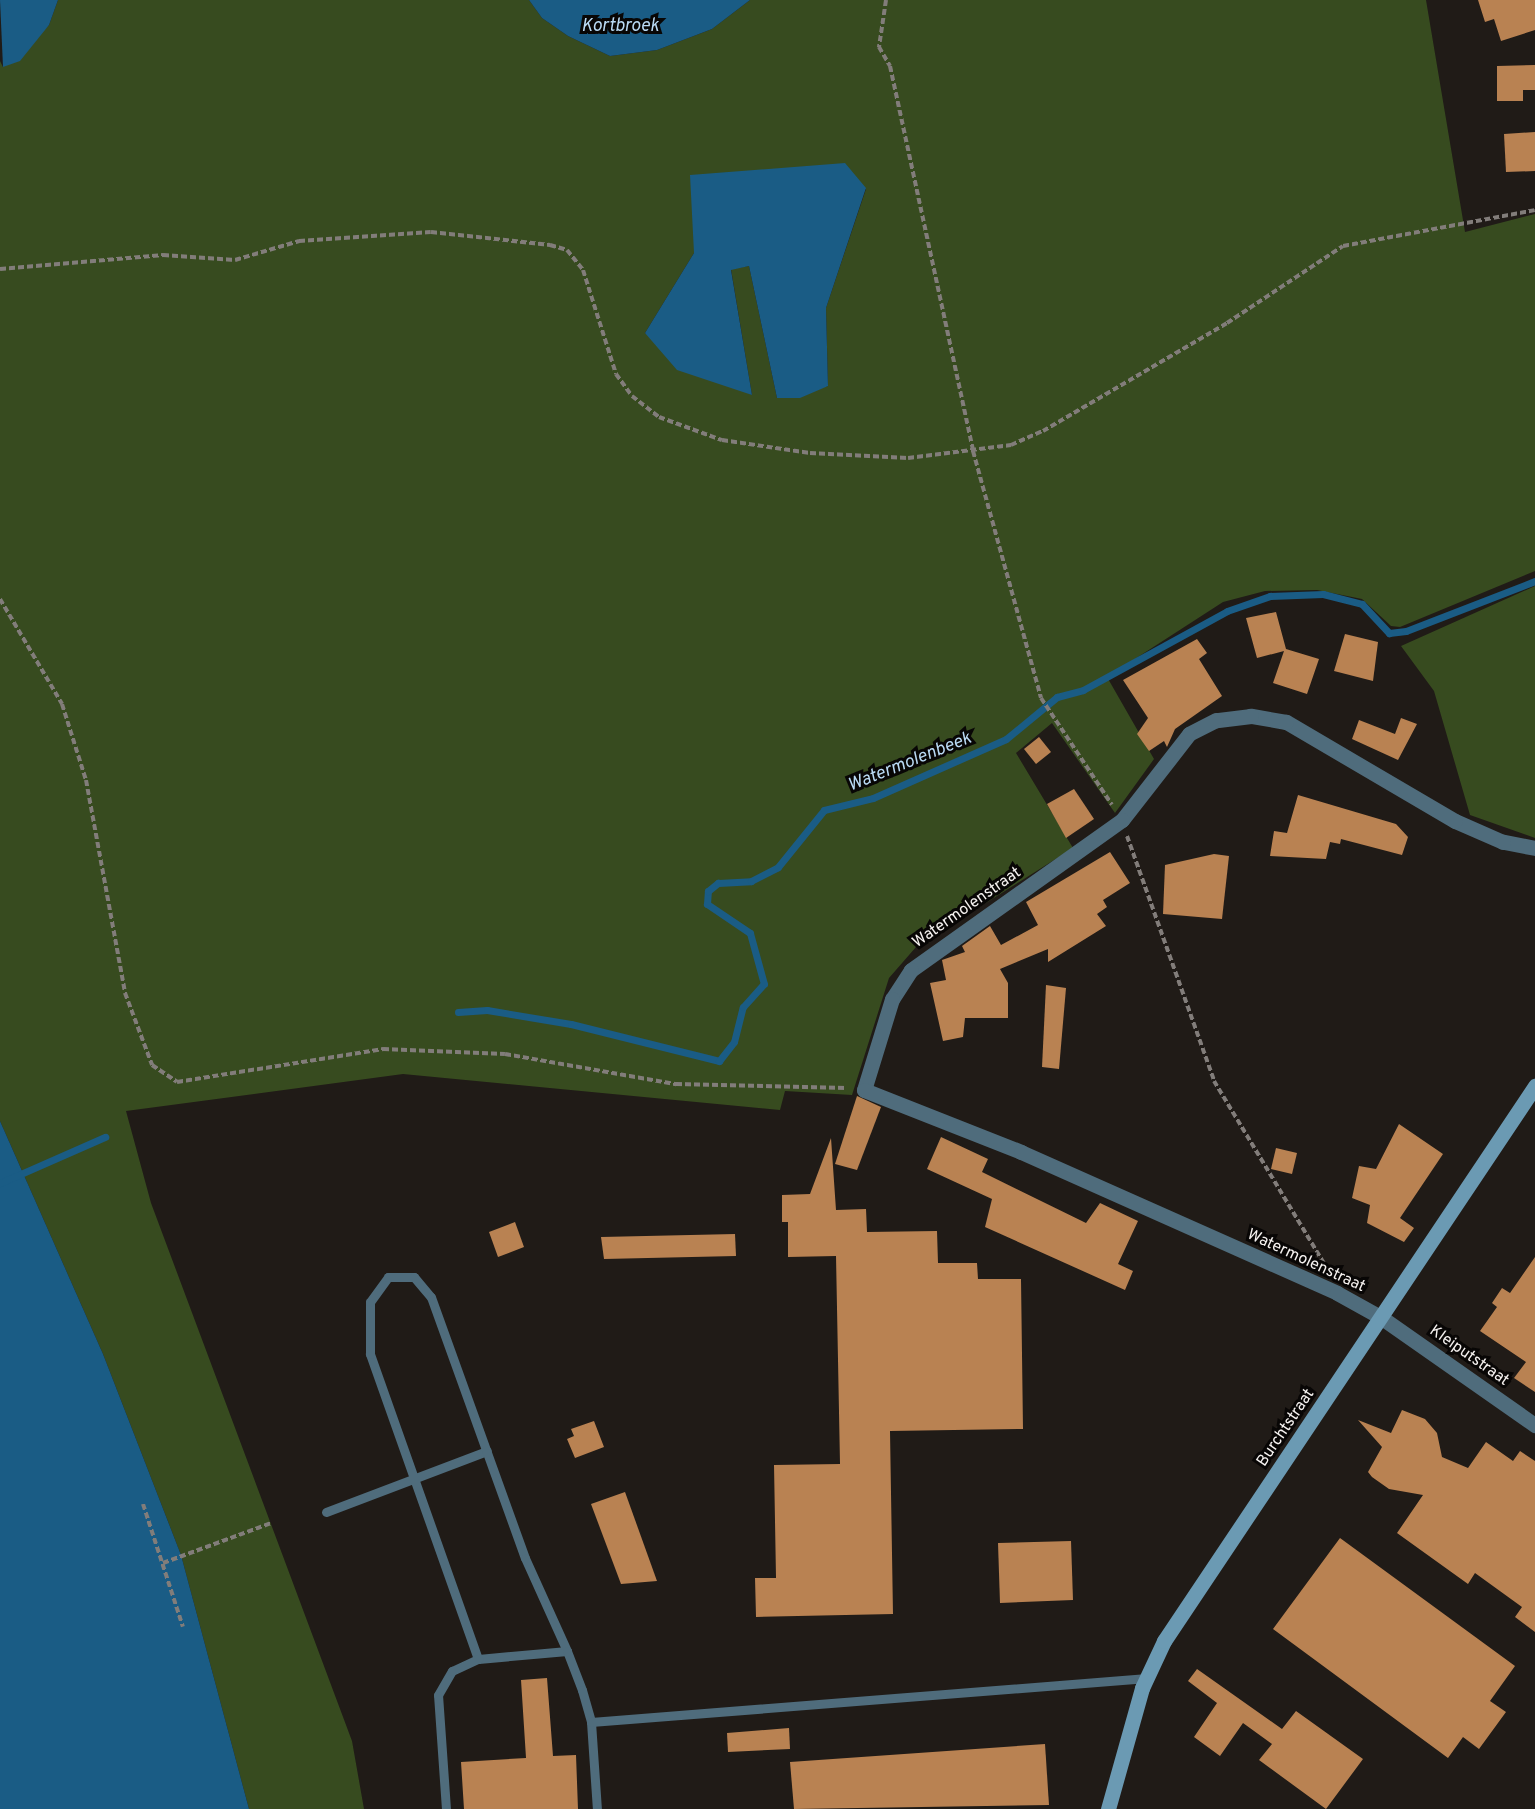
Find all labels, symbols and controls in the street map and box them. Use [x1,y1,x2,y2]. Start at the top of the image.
water label: Kortbroek [581,16,659,38]
water label: Watermolenbeek [845,728,975,798]
street label: Watermolenstraat [909,863,1025,953]
street label: Watermolenstraat [1244,1225,1368,1297]
street label: Kleiputstraat [1426,1322,1512,1390]
street label: Burchtstraat [1253,1386,1319,1470]

